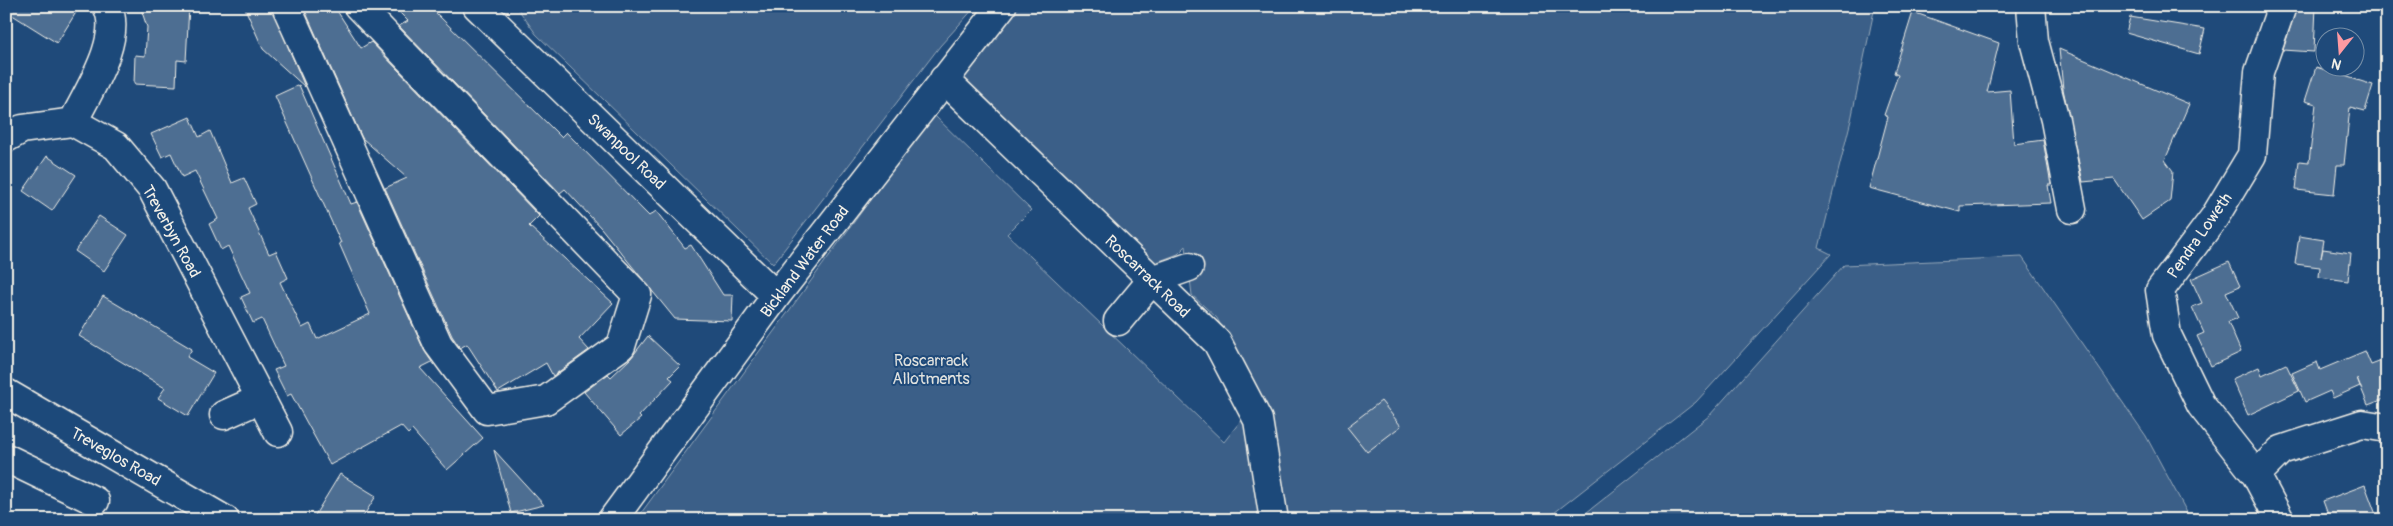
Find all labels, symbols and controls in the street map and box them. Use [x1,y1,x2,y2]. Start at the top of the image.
north arrow [2316,28,2366,78]
text: N [2329,54,2343,73]
street label: Swanpool Road [583,109,670,194]
street label: Treverbyn Road [137,182,205,281]
street label: Pendra Loweth [2163,189,2237,282]
street label: Bickland Water Road [756,202,853,322]
street label: Roscarrack Road [1100,231,1194,322]
park label: Roscarrack Allotments [892,351,970,389]
street label: Treveglos Road [67,423,164,491]

